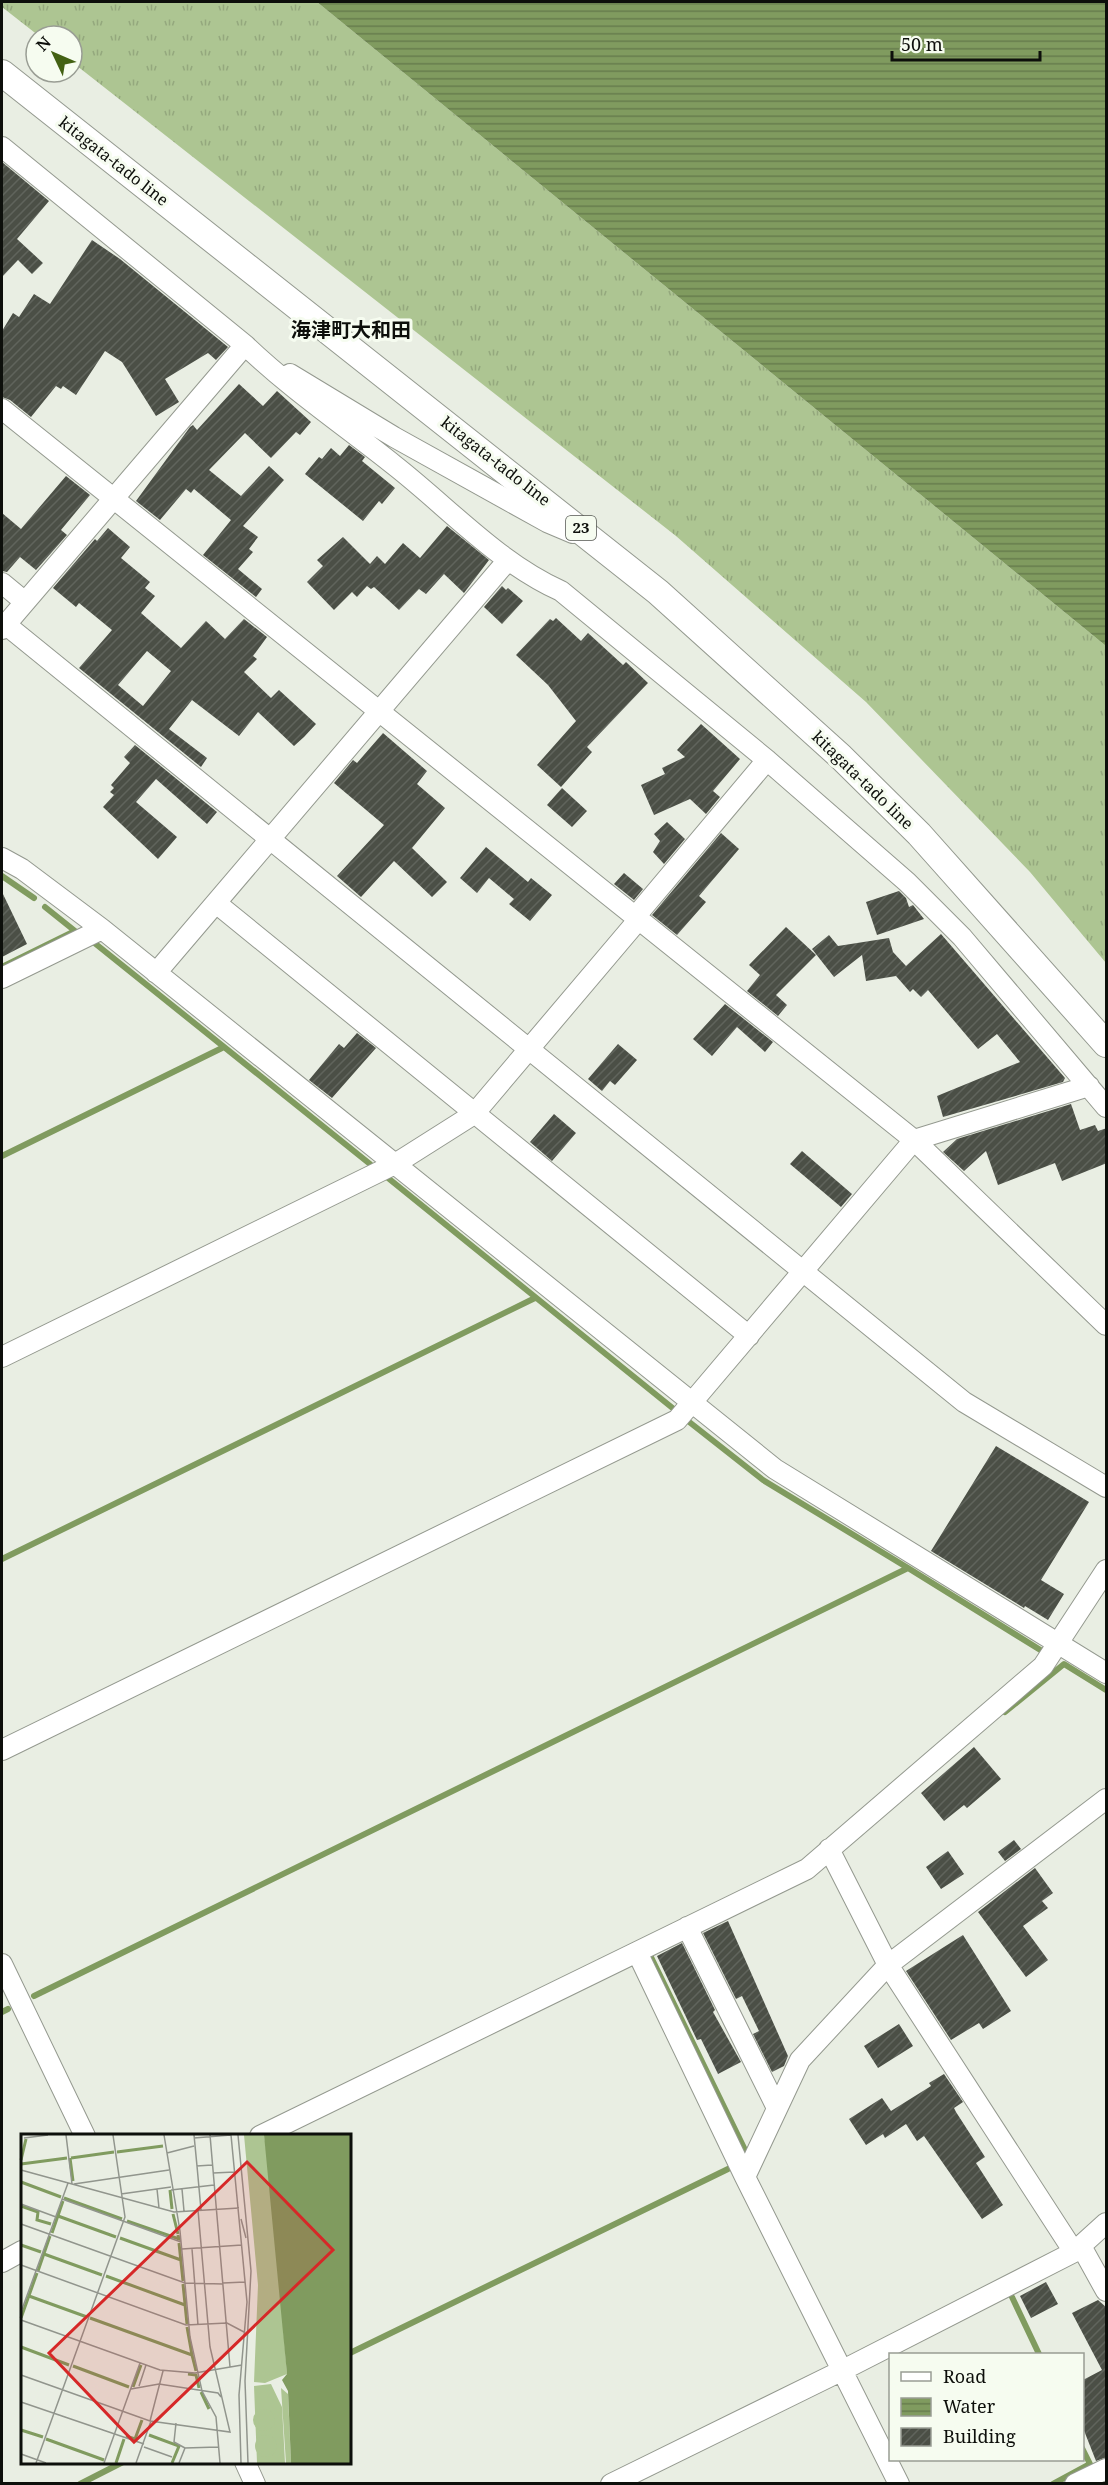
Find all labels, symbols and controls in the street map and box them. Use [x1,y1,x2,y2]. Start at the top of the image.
north arrow [24,24,84,84]
scale bar [892,24,1040,62]
text: N [31,31,56,56]
text: 50 m [901,32,943,56]
street label: kitagata-tado line [55,111,173,211]
district label: 海津町大和田 [291,316,411,343]
street label: kitagata-tado line [437,411,555,511]
road number: 23 [566,516,596,540]
street label: kitagata-tado line [807,726,919,834]
inset map [21,2134,351,2464]
legend [889,2353,1084,2461]
text: Road [943,2364,986,2388]
text: Water [943,2394,996,2418]
text: Building [943,2424,1016,2448]

